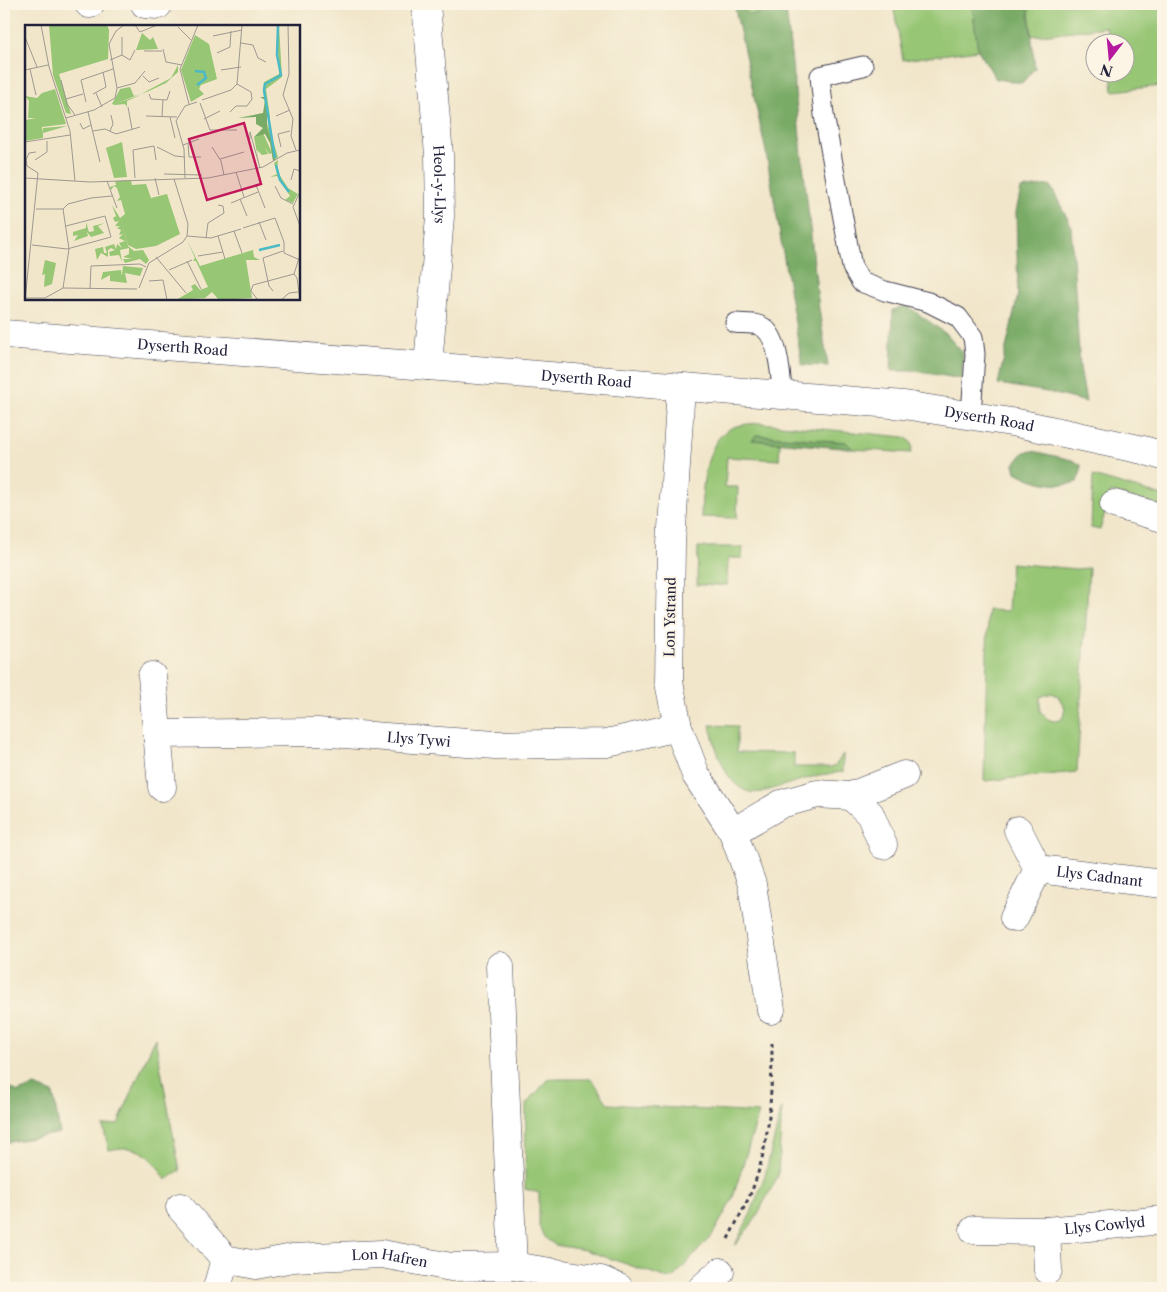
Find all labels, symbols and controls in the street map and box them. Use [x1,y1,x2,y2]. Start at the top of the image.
inset map [25,25,300,300]
north arrow [1084,32,1134,82]
text: N [1098,60,1115,81]
street label: Heol-y-Llys [429,144,449,225]
street label: Dyserth Road [137,335,229,360]
street label: Dyserth Road [540,366,633,392]
street label: Dyserth Road [943,403,1036,436]
street label: Lon Ystrand [660,576,680,657]
street label: Llys Tywi [386,728,451,751]
street label: Llys Cadnant [1055,862,1144,891]
street label: Llys Cowlyd [1063,1213,1146,1238]
street label: Lon Hafren [351,1245,429,1271]

